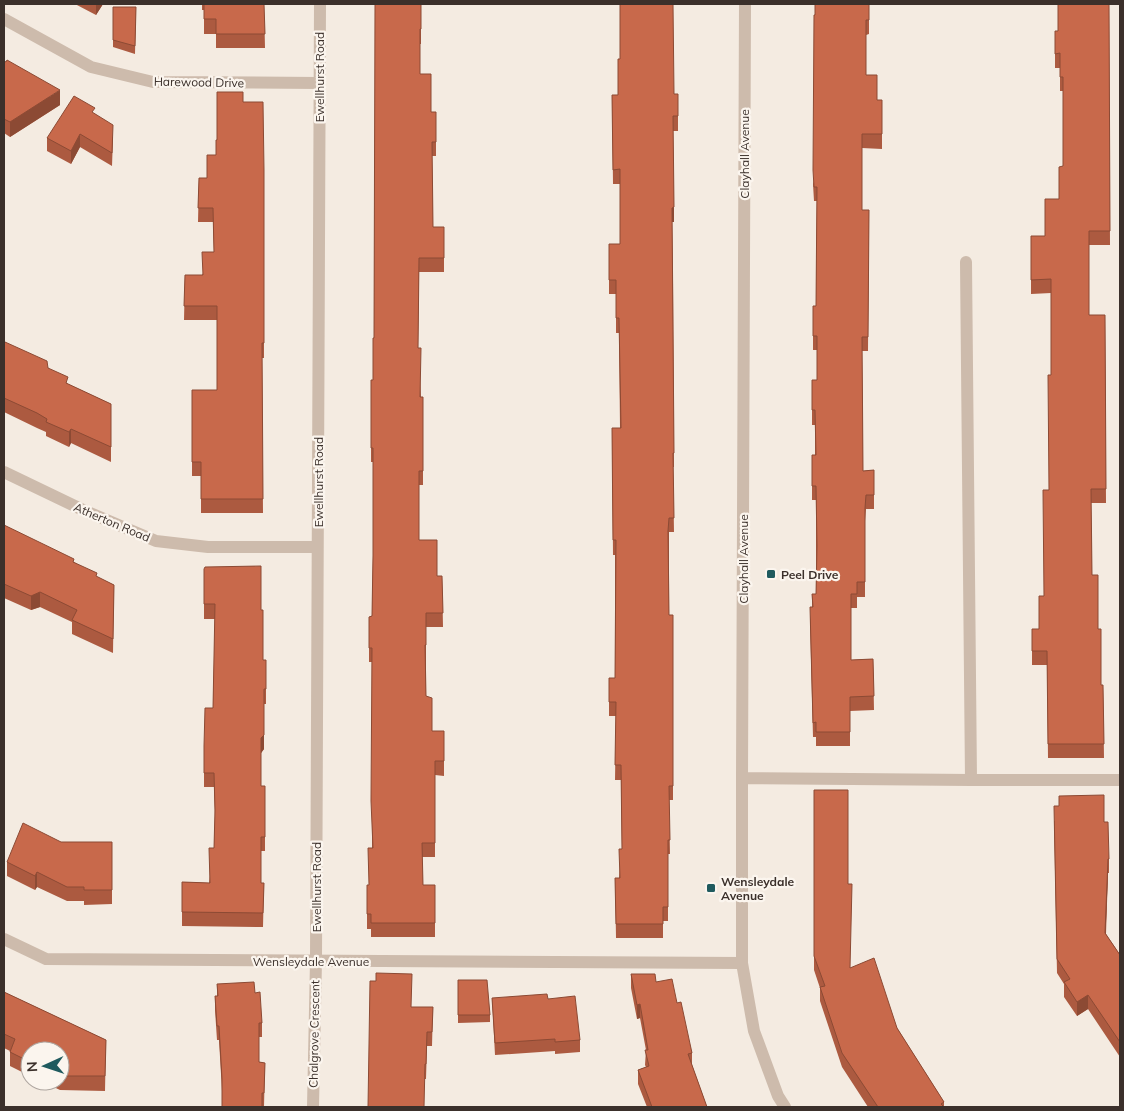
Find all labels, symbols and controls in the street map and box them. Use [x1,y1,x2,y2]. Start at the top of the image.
street label: Ewellhurst Road [312,32,327,122]
street label: Harewood Drive [154,74,244,90]
street label: Clayhall Avenue [737,109,752,199]
street label: Ewellhurst Road [311,437,326,527]
street label: Atherton Road [71,499,153,545]
street label: Clayhall Avenue [736,514,751,604]
place label: Peel Drive [781,567,839,582]
marker: Peel Drive [765,568,777,580]
street label: Ewellhurst Road [309,842,324,932]
place label: Wensleydale Avenue [721,874,795,903]
marker: Wensleydale Avenue [705,882,717,894]
street label: Wensleydale Avenue [253,954,369,969]
street label: Chalgrove Crescent [306,980,322,1088]
north arrow [20,1041,70,1091]
text: N [23,1061,41,1072]

